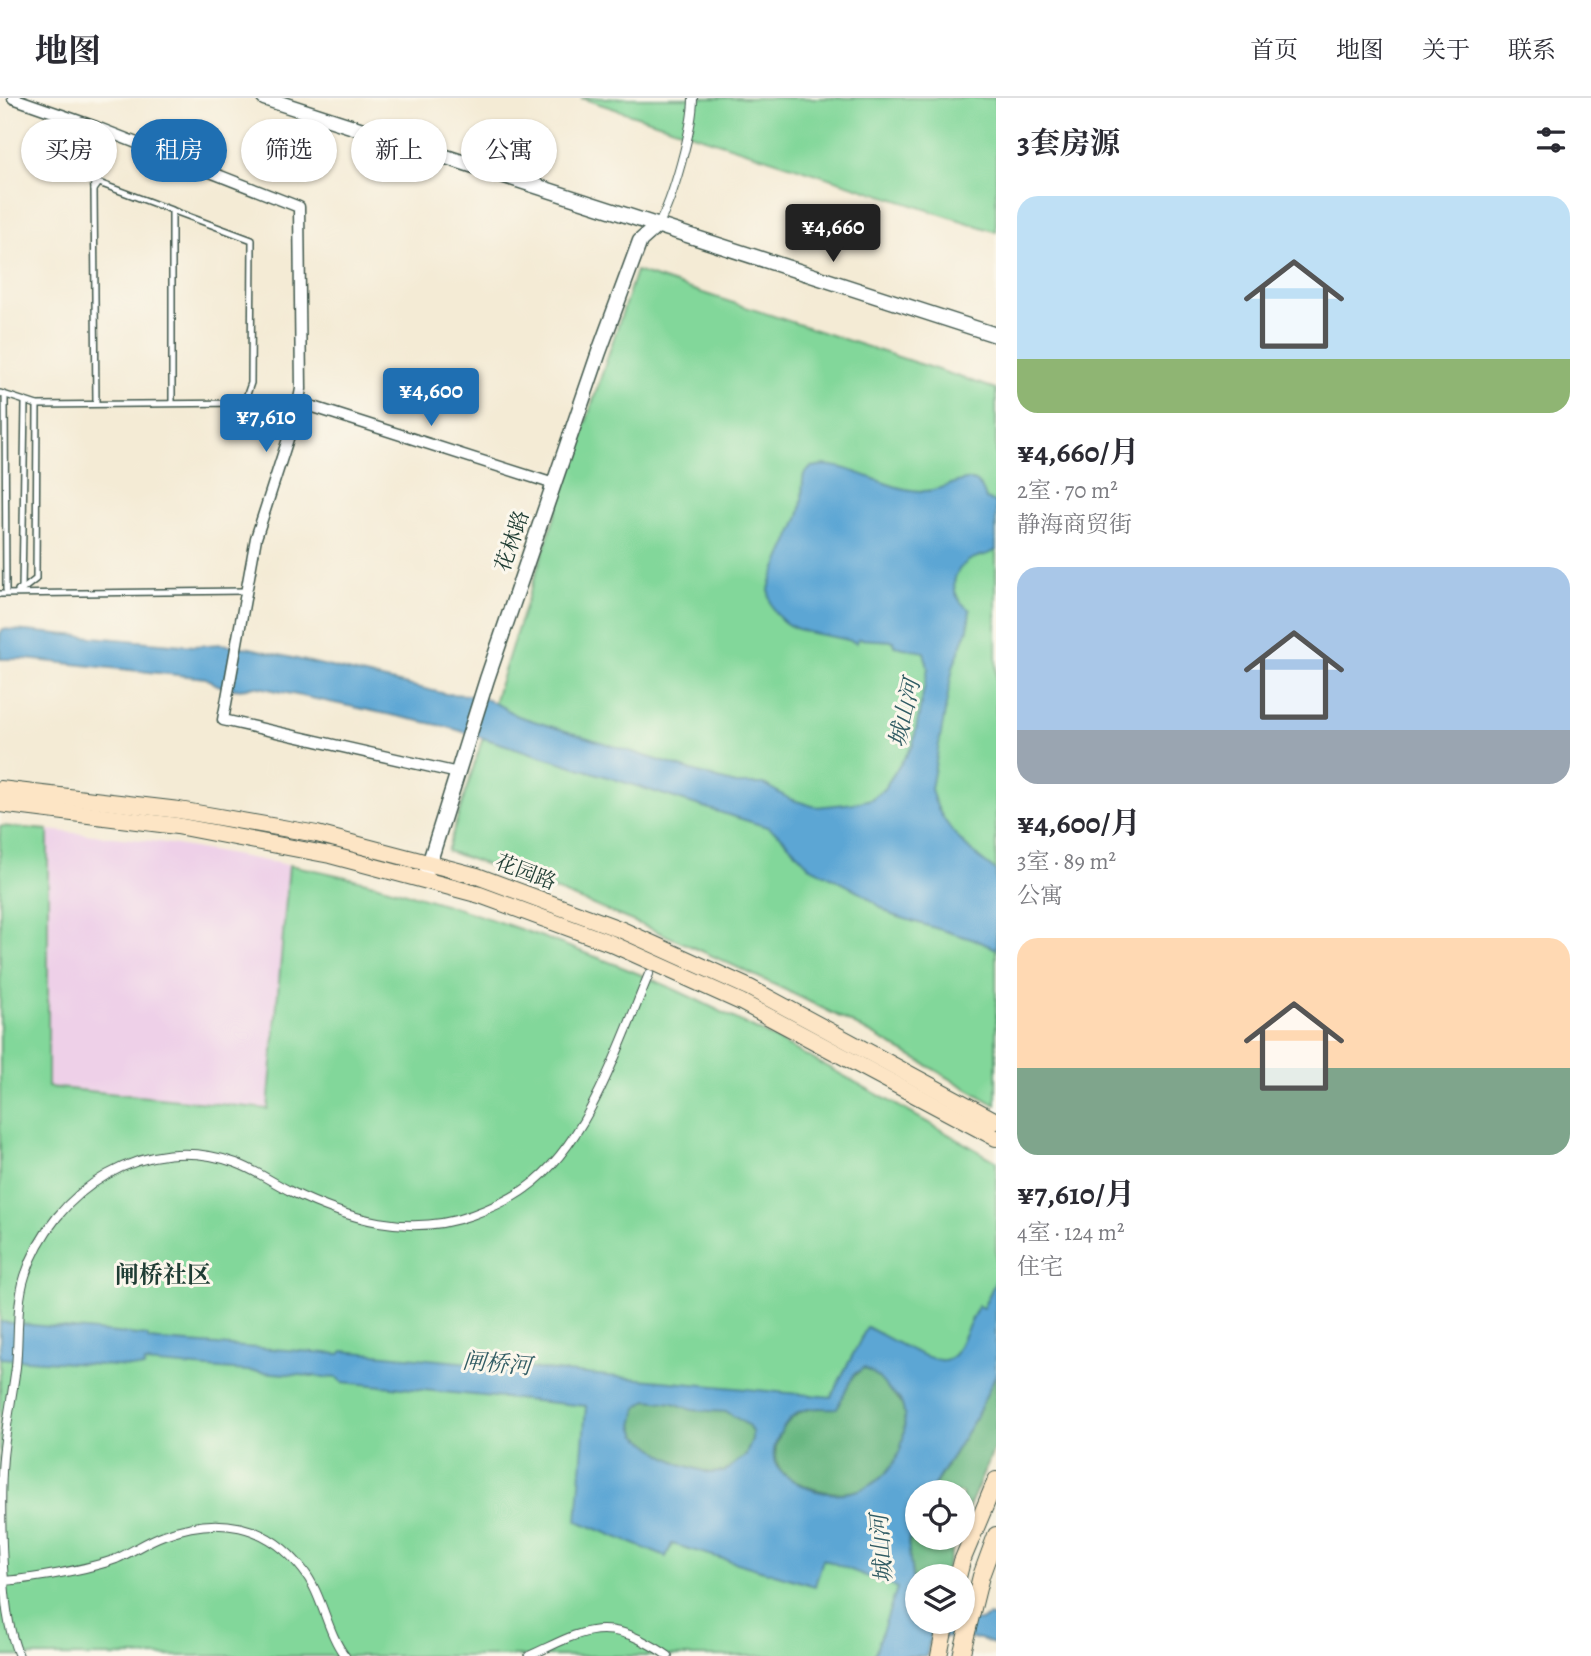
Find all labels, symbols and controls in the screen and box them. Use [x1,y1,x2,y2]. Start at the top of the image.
text: 地图 [35,28,101,73]
text: 首页 [1250,34,1298,66]
text: 地图 [1336,34,1384,66]
text: 关于 [1422,34,1470,66]
text: 联系 [1508,34,1556,66]
chip: 买房 [21,119,117,182]
chip: 租房 [131,119,227,182]
chip: 筛选 [241,119,337,182]
chip: 新上 [351,119,447,182]
chip: 公寓 [461,119,557,182]
icon: filters [1532,121,1570,159]
text: 3套房源 [1017,123,1120,163]
pin: ¥4,660 [776,204,890,264]
text: ¥4,660 [801,211,865,242]
icon: home [1231,241,1357,367]
pin: ¥4,600 [374,368,488,428]
text: ¥4,600 [399,375,463,406]
pin: ¥7,610 [209,394,323,454]
text: ¥7,610 [236,401,296,432]
text: ¥4,660/月 [1017,432,1139,472]
text: 2室 · 70 m² [1017,475,1118,506]
street label: 花林路 [489,507,535,575]
text: 静海商贸街 [1017,509,1132,540]
icon: home [1231,612,1357,738]
water label: 城山河 [882,672,928,750]
text: ¥4,600/月 [1017,803,1140,843]
text: 3室 · 89 m² [1017,846,1116,877]
street label: 花园路 [492,848,560,896]
text: 公寓 [1017,880,1063,911]
icon: home [1231,983,1357,1109]
text: ¥7,610/月 [1017,1174,1135,1214]
text: 4室 · 124 m² [1017,1217,1125,1248]
text: 住宅 [1017,1251,1063,1282]
district label: 闸桥社区 [115,1259,211,1291]
water label: 闸桥河 [461,1345,537,1382]
map controls [905,1480,975,1634]
button: locate [905,1480,975,1550]
water label: 城山河 [863,1509,899,1584]
button: layers [905,1564,975,1634]

